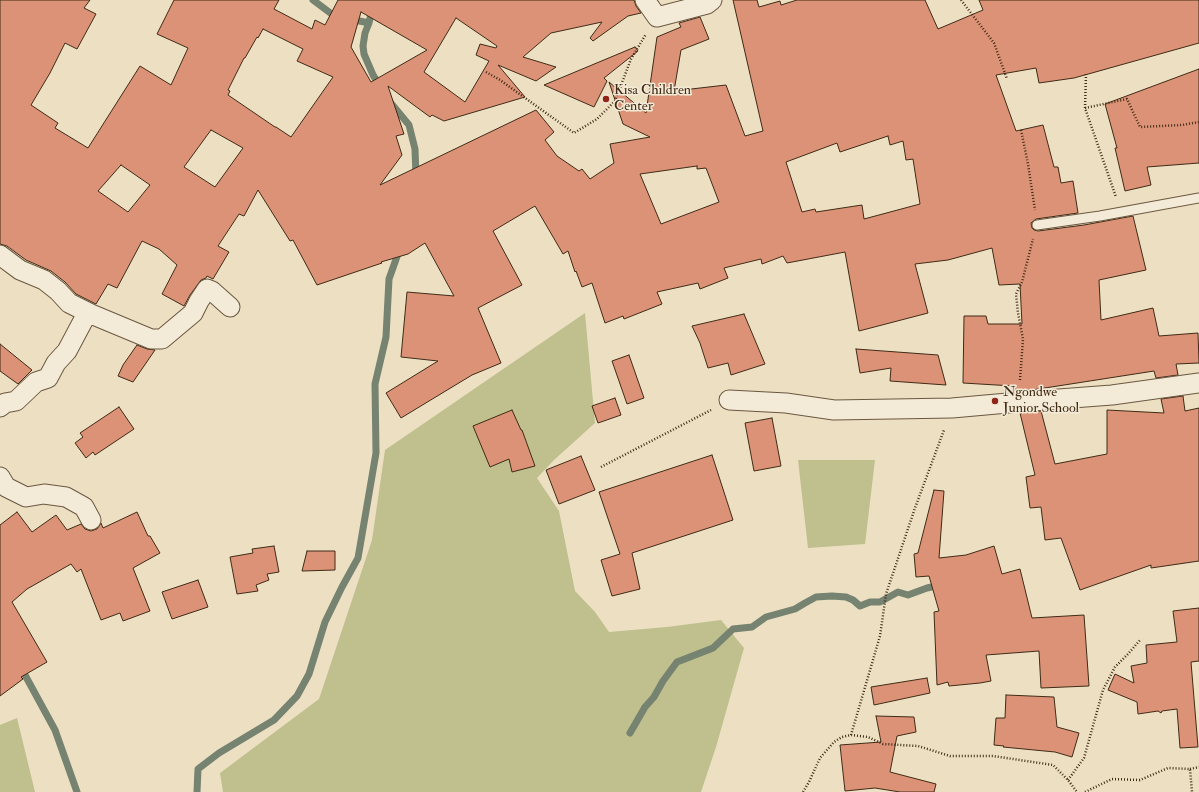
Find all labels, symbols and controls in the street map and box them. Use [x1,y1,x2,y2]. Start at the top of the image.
place label: Kisa Children Center [614,83,691,116]
marker: Kisa Children Center [601,94,611,104]
place label: Ngondwe Junior School [1003,385,1079,418]
marker: Ngondwe Junior School [990,396,1000,406]

